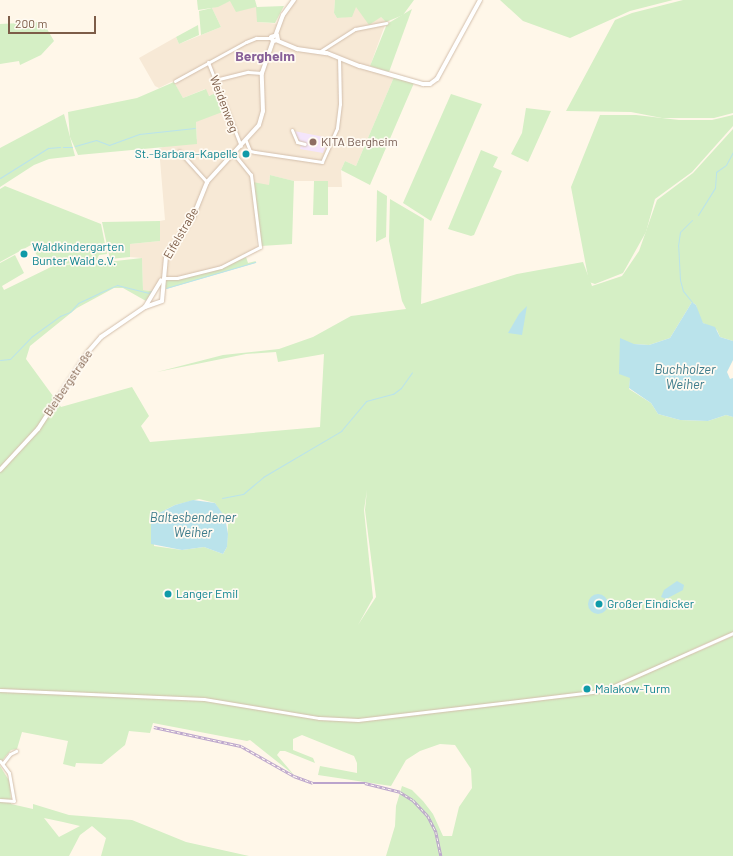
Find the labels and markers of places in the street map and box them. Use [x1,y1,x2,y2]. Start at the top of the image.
place label: KITA Bergheim [321,135,398,149]
marker: KITA Bergheim [308,137,318,147]
place label: St.-Barbara-Kapelle [135,147,238,161]
marker: St.-Barbara-Kapelle [241,149,251,159]
place label: Waldkindergarten Bunter Wald e.V. [32,240,124,268]
marker: Waldkindergarten Bunter Wald e.V. [19,249,29,259]
place label: Langer Emil [176,587,238,601]
marker: Langer Emil [163,589,173,599]
place label: Großer Eindicker [607,597,694,611]
marker: Großer Eindicker [594,599,604,609]
place label: Malakow-Turm [595,682,670,696]
marker: Malakow-Turm [582,684,592,694]

